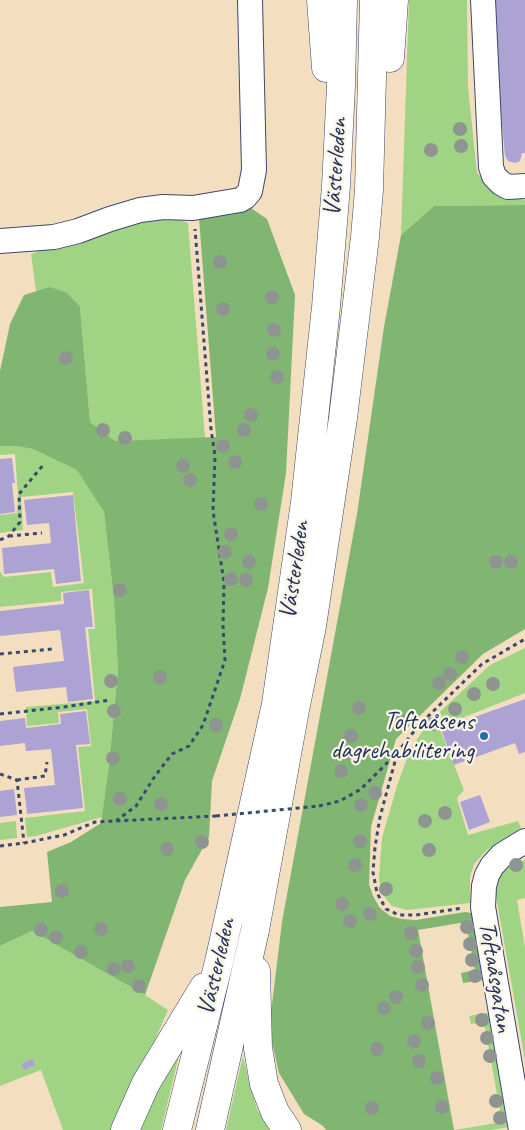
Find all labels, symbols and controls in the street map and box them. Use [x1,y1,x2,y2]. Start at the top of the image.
street label: Västerleden [318,117,354,217]
street label: Västerleden [273,519,317,621]
place label: Toftaåsens dagrehabilitering [331,707,474,766]
marker: Toftaåsens dagrehabilitering [478,730,490,742]
street label: Västerleden [191,916,243,1018]
street label: Toftaåsgatan [471,920,519,1034]

